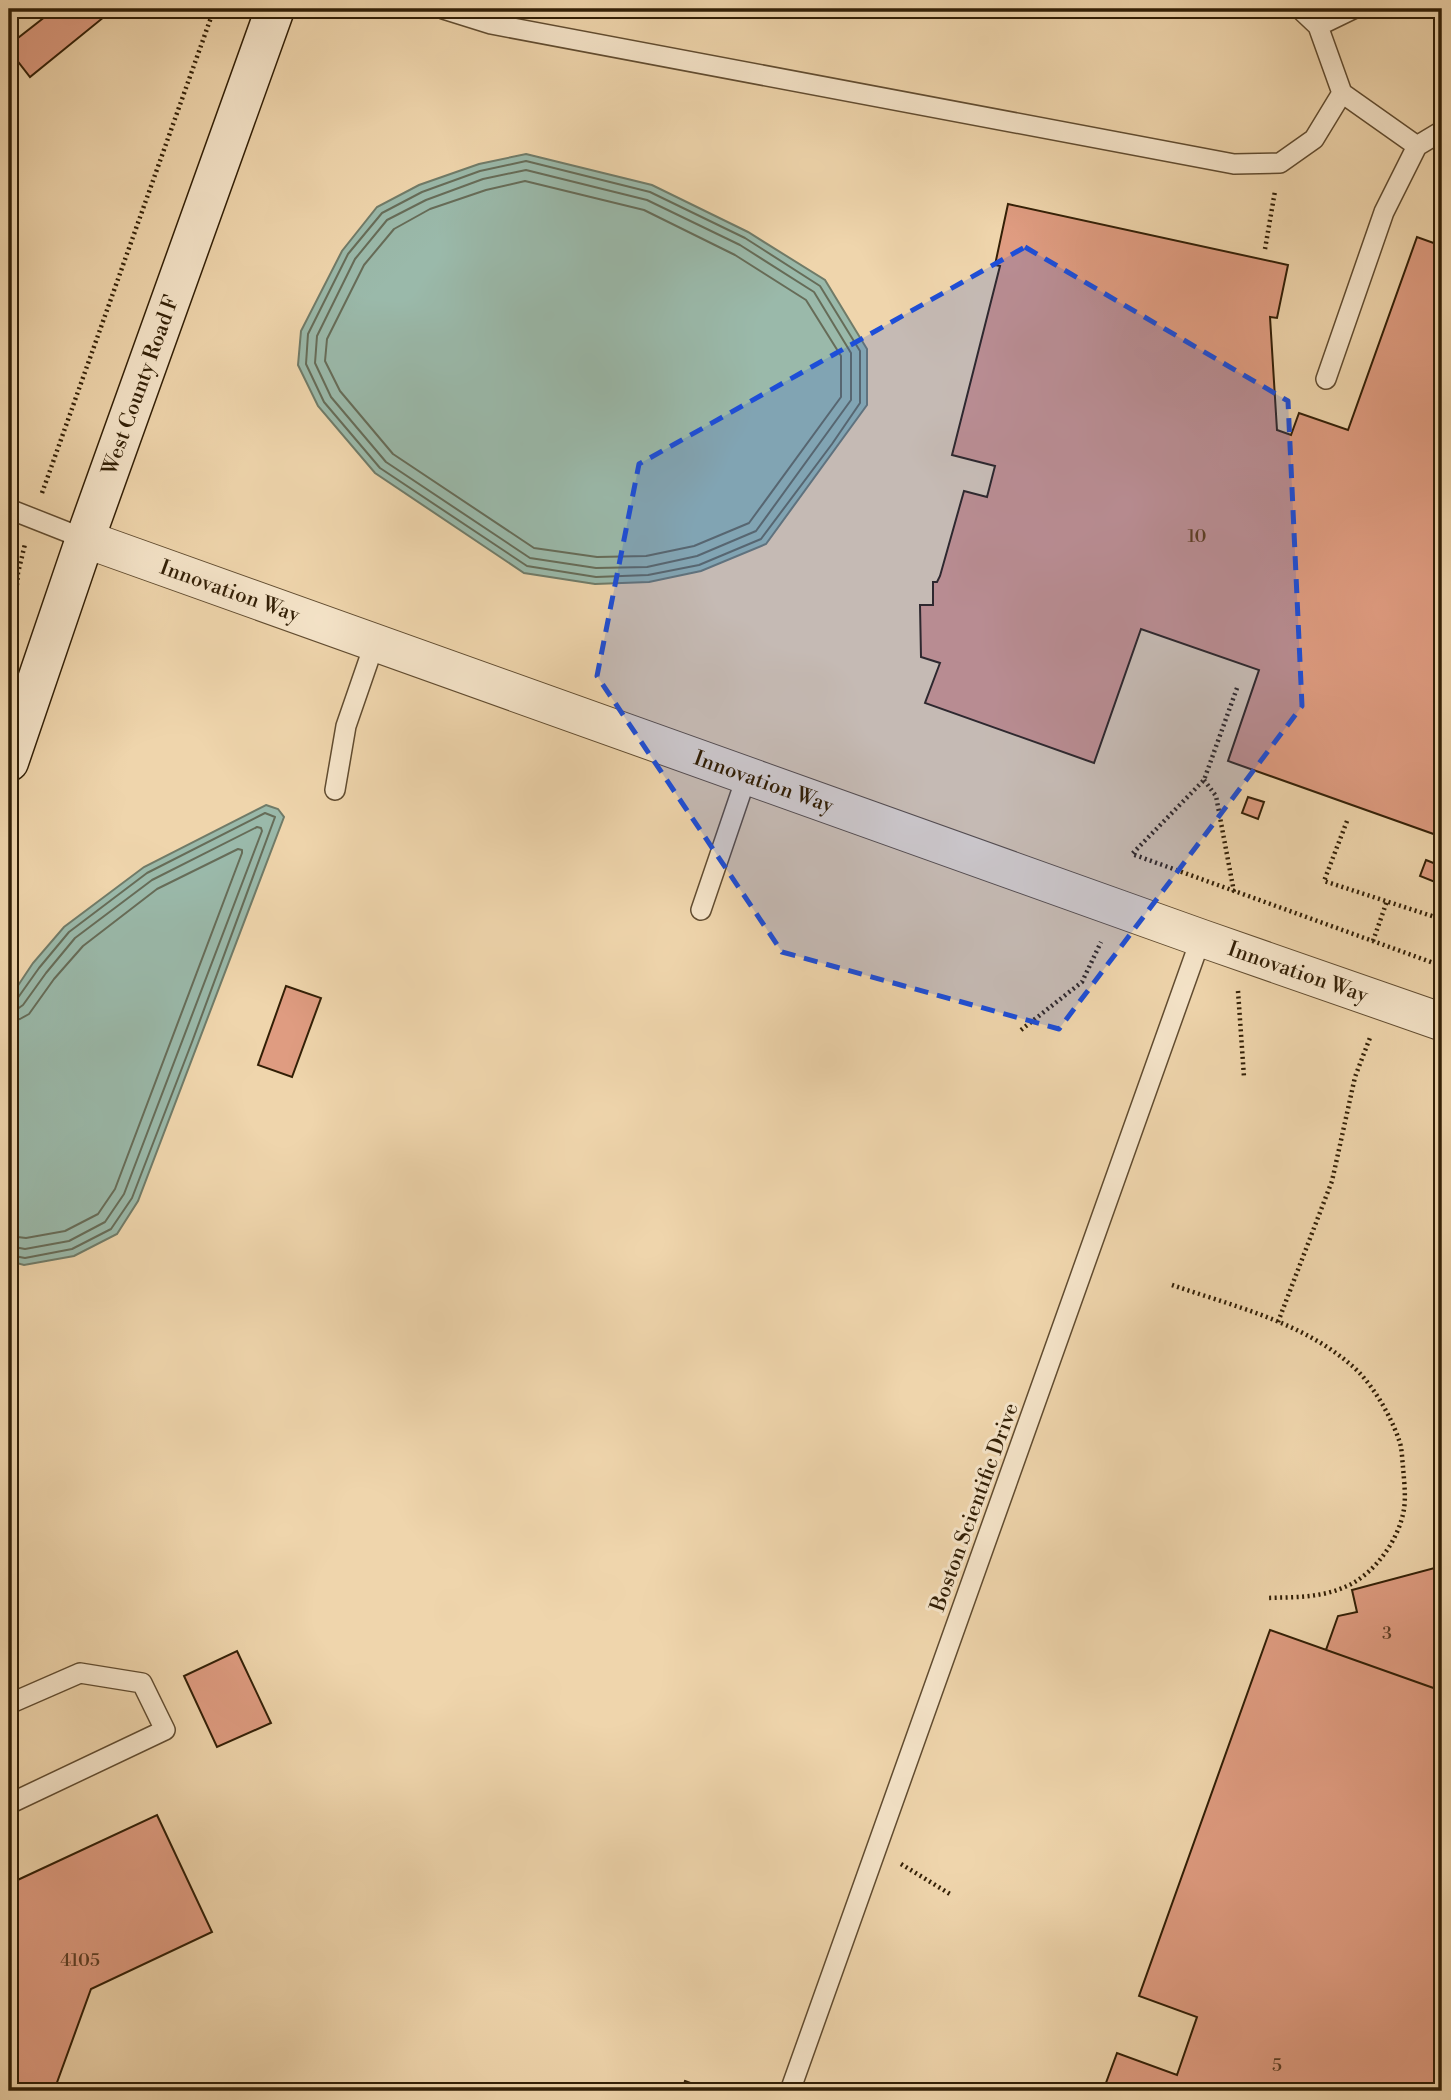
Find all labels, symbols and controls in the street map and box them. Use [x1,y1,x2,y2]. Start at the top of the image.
street label: West County Road F [97,292,185,480]
house number: 10 [1187,525,1207,548]
street label: Innovation Way [156,555,304,629]
street label: Innovation Way [690,746,838,820]
street label: Innovation Way [1224,936,1372,1009]
street label: Boston Scientific Drive [925,1399,1025,1616]
house number: 3 [1382,1622,1392,1645]
house number: 4105 [60,1949,100,1972]
house number: 5 [1272,2054,1282,2077]

